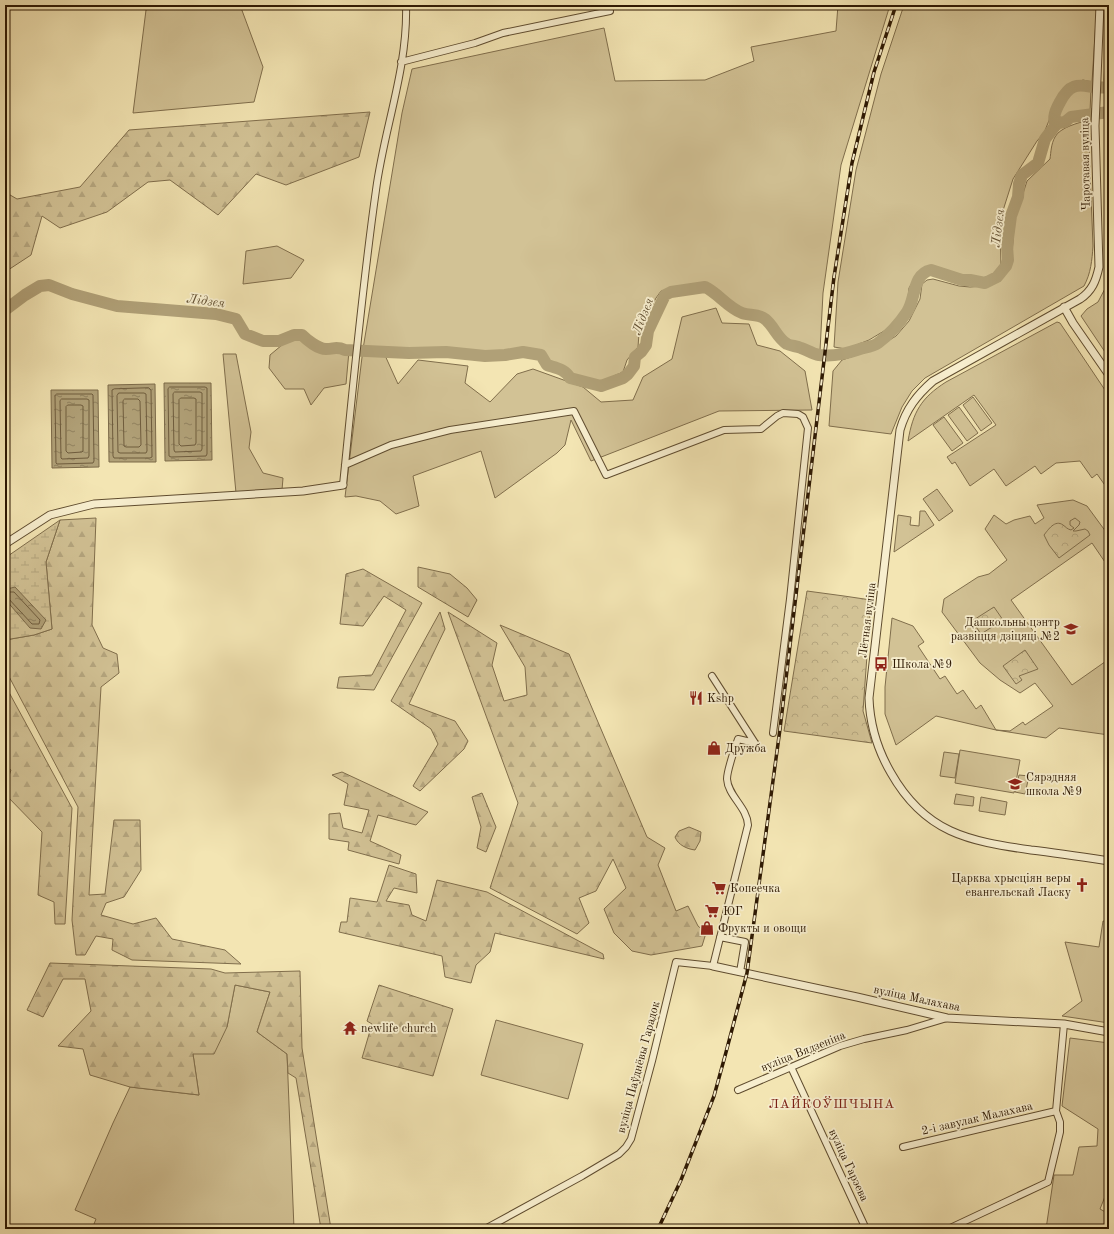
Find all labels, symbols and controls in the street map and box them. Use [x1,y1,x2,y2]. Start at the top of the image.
street label: Чаротавая вуліца [1078,117,1093,211]
water label: Лідзея [990,208,1007,248]
water label: Лідзея [186,293,226,310]
water label: Лідзея [630,296,656,337]
street label: Лётная вуліца [856,582,879,659]
place label: Дашкольны цэнтр развіцця дзіцяці №2 [951,617,1060,643]
school or university icon: Дашкольны цэнтр развіцця дзіцяці №2 [1063,621,1079,637]
bus stop icon: Школа №9 [873,656,889,672]
place label: Школа №9 [892,659,952,671]
restaurant icon: Kshp [688,690,704,706]
place label: Kshp [707,693,734,705]
shop icon: Дружба [706,740,722,756]
place label: Дружба [725,743,766,755]
place label: Сярэдняя школа №9 [1026,772,1082,798]
school or university icon: Сярэдняя школа №9 [1007,776,1023,792]
place label: Царква хрысціян веры евангельскай Ласку [951,872,1072,899]
church icon: Царква хрысціян веры евангельскай Ласку [1074,877,1090,893]
supermarket icon: Копеечка [711,880,727,896]
place label: Копеечка [730,883,780,895]
supermarket icon: ЮГ [704,903,720,919]
place label: ЮГ [723,906,743,918]
shop icon: Фрукты и овощи [699,920,715,936]
place label: Фрукты и овощи [718,923,806,935]
street label: вуліца Малахава [872,983,962,1014]
street label: вуліца Паўднёвы Гарадок [615,1000,662,1134]
temple icon: newlife church [342,1020,358,1036]
place label: newlife church [361,1023,437,1035]
street label: вуліца Вядзеніна [759,1029,847,1074]
district label: ЛАЙКОЎШЧЫНА [769,1096,895,1111]
street label: 2-і завулак Малахава [920,1099,1034,1138]
street label: вуліца Гарэева [826,1127,871,1204]

